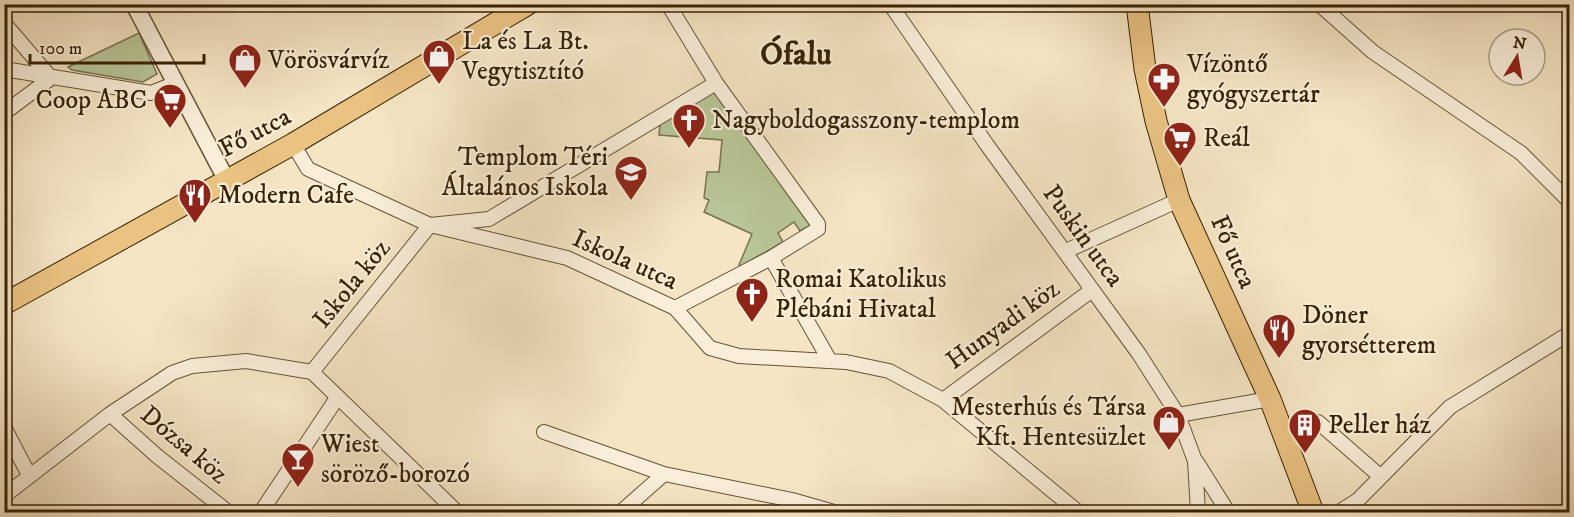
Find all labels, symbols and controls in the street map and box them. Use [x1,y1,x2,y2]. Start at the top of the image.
place label: La és La Bt. Vegytisztító [461,25,589,88]
scale bar [30,27,204,65]
north arrow [1487,27,1547,87]
text: N [1511,32,1528,54]
district label: Ófalu [760,34,832,75]
text: 100 m [39,38,82,60]
shop icon: La és La Bt. Vegytisztító [421,38,457,85]
shop icon: Vörösvárvíz [227,42,263,89]
place label: Vörösvárvíz [267,44,389,77]
place label: Vízöntő gyógyszertár [1186,48,1320,111]
pharmacy icon: Vízöntő gyógyszertár [1146,61,1182,108]
supermarket icon: Coop ABC [152,82,188,129]
place label: Coop ABC [35,84,147,117]
street label: Fő utca [213,100,297,166]
church icon: Nagyboldogasszony-templom [671,102,707,149]
place label: Nagyboldogasszony-templom [712,104,1020,137]
supermarket icon: Reál [1162,120,1198,167]
place label: Reál [1203,122,1250,155]
place label: Templom Téri Általános Iskola [442,141,608,204]
school or university icon: Templom Téri Általános Iskola [613,154,649,201]
restaurant icon: Modern Cafe [177,177,213,224]
street label: Puskin utca [1035,178,1131,294]
place label: Modern Cafe [218,179,354,212]
street label: Fő utca [1202,210,1264,294]
street label: Iskola utca [567,222,683,298]
street label: Iskola köz [306,233,398,335]
place label: Romai Katolikus Plébáni Hivatal [775,263,946,326]
street label: Hunyadi köz [940,273,1066,377]
church icon: Romai Katolikus Plébáni Hivatal [734,276,770,323]
place label: Döner gyorsétterem [1302,299,1436,362]
restaurant icon: Döner gyorsétterem [1261,312,1297,359]
place label: Mesterhús és Társa Kft. Hentesüzlet [951,391,1146,454]
street label: Dózsa köz [133,399,235,491]
shop icon: Mesterhús és Társa Kft. Hentesüzlet [1151,404,1187,451]
building icon: Peller ház [1287,407,1323,454]
place label: Peller ház [1328,409,1431,442]
place label: Wiest söröző-borozó [320,428,470,491]
bar icon: Wiest söröző-borozó [280,441,316,488]

